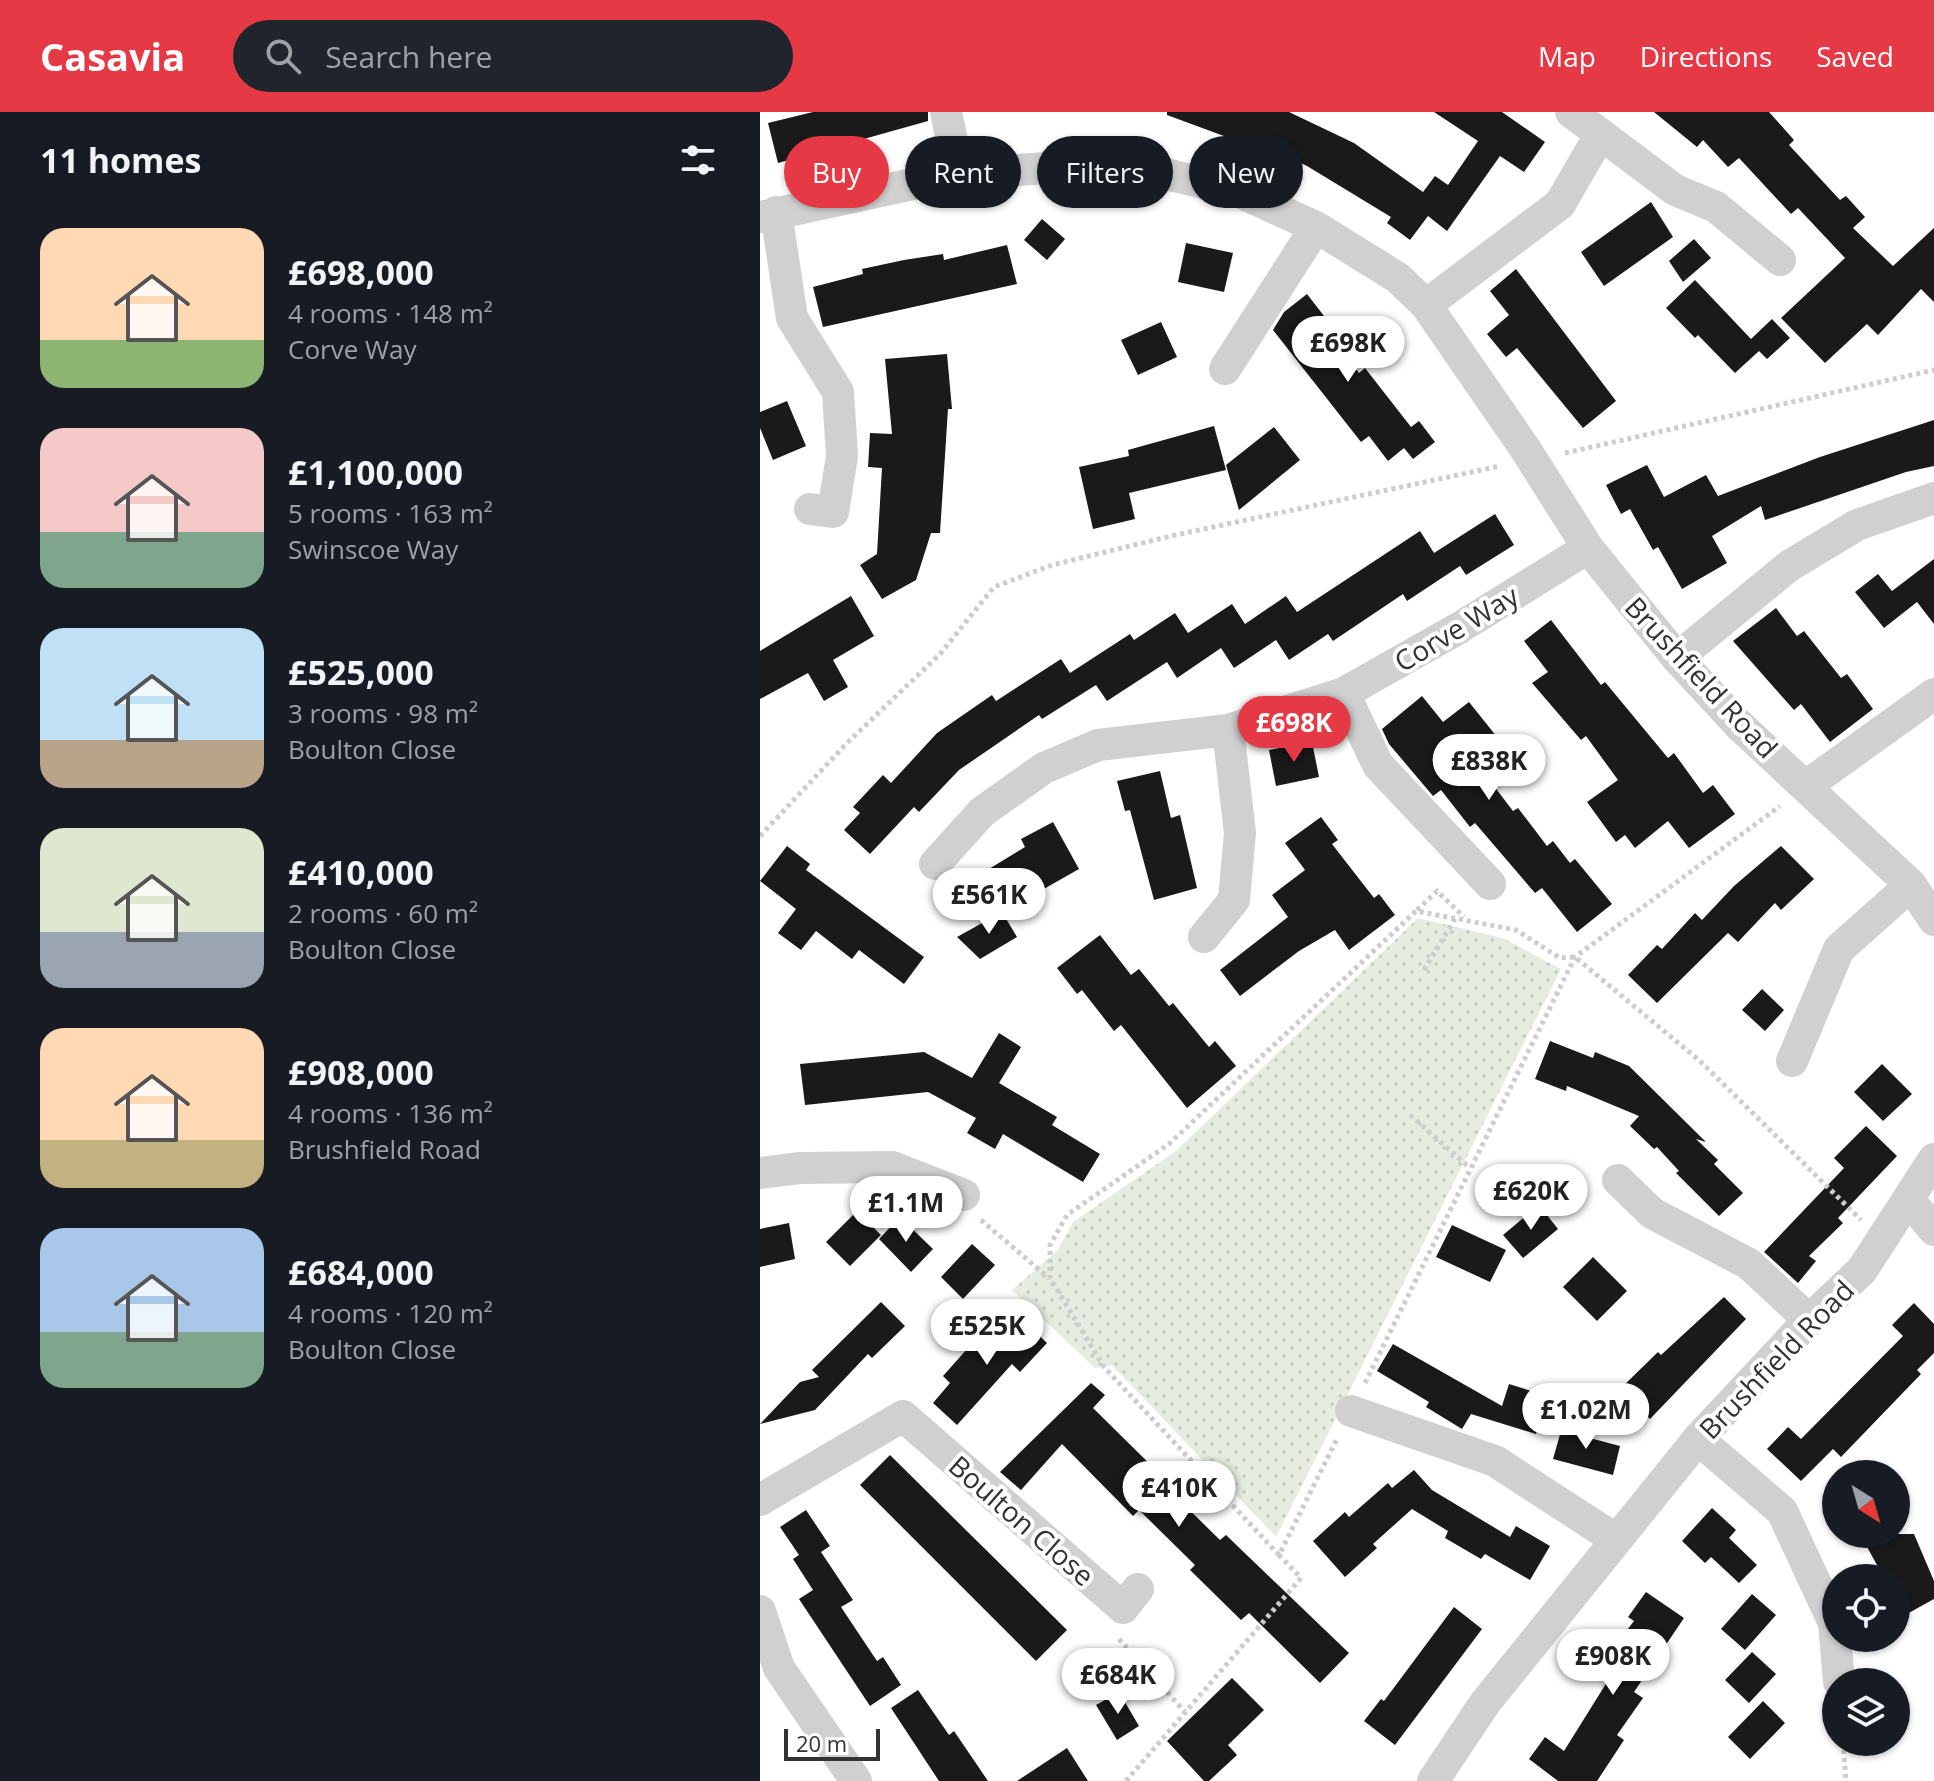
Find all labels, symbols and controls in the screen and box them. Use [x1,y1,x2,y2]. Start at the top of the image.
search box [233,20,793,92]
text: Casavia [40,30,185,82]
icon: search [261,34,305,78]
text: Search here [325,36,492,77]
text: Map [1538,37,1596,75]
text: Directions [1640,37,1772,75]
text: Saved [1816,37,1894,75]
chip: Buy [784,136,889,208]
chip: Rent [905,136,1021,208]
chip: Filters [1037,136,1173,208]
chip: New [1189,136,1303,208]
text: 11 homes [40,137,201,183]
icon: filters [676,138,720,182]
text: £698,000 [288,249,434,295]
icon: home [104,260,200,356]
text: 4 rooms · 148 m² [288,295,493,331]
pin: £698K [1292,316,1404,384]
text: £698K [1310,324,1386,360]
text: Corve Way [288,331,416,367]
text: £1,100,000 [288,449,463,495]
icon: home [104,460,200,556]
text: 5 rooms · 163 m² [288,495,493,531]
text: Swinscoe Way [288,531,458,567]
street label: Corve Way [1387,576,1526,680]
street label: Brushfield Road [1617,588,1787,766]
text: £525,000 [288,649,434,695]
icon: home [104,660,200,756]
text: 3 rooms · 98 m² [288,695,478,731]
pin: £698K [1238,696,1350,764]
text: £698K [1256,704,1332,740]
text: Boulton Close [288,731,456,767]
pin: £838K [1433,734,1545,802]
text: £838K [1451,742,1527,778]
text: £410,000 [288,849,434,895]
icon: home [104,860,200,956]
pin: £561K [933,868,1045,936]
text: £561K [951,876,1027,912]
text: 2 rooms · 60 m² [288,895,478,931]
text: Boulton Close [288,931,456,967]
text: £908,000 [288,1049,434,1095]
icon: home [104,1060,200,1156]
text: 4 rooms · 136 m² [288,1095,493,1131]
text: Brushfield Road [288,1131,481,1167]
pin: £620K [1475,1164,1587,1232]
text: £620K [1493,1172,1569,1208]
pin: £1.1M [850,1176,962,1244]
text: £1.1M [868,1184,944,1220]
text: £684,000 [288,1249,434,1295]
icon: home [104,1260,200,1356]
street label: Brushfield Road [1690,1271,1862,1447]
text: 4 rooms · 120 m² [288,1295,493,1331]
pin: £525K [931,1299,1043,1367]
text: £525K [949,1307,1025,1343]
text: Boulton Close [288,1331,456,1367]
pin: £1.02M [1521,1383,1651,1451]
text: £1.02M [1540,1391,1632,1427]
street label: Boulton Close [941,1446,1103,1594]
north arrow [1822,1460,1910,1548]
map controls [1822,1460,1910,1756]
pin: £410K [1123,1461,1235,1529]
text: £410K [1141,1469,1217,1505]
button: locate [1822,1564,1910,1652]
pin: £908K [1557,1629,1669,1697]
text: £908K [1575,1637,1651,1673]
pin: £684K [1062,1648,1174,1716]
text: £684K [1080,1656,1156,1692]
button: layers [1822,1668,1910,1756]
scale bar [784,1725,880,1761]
text: 20 m [796,1728,847,1758]

